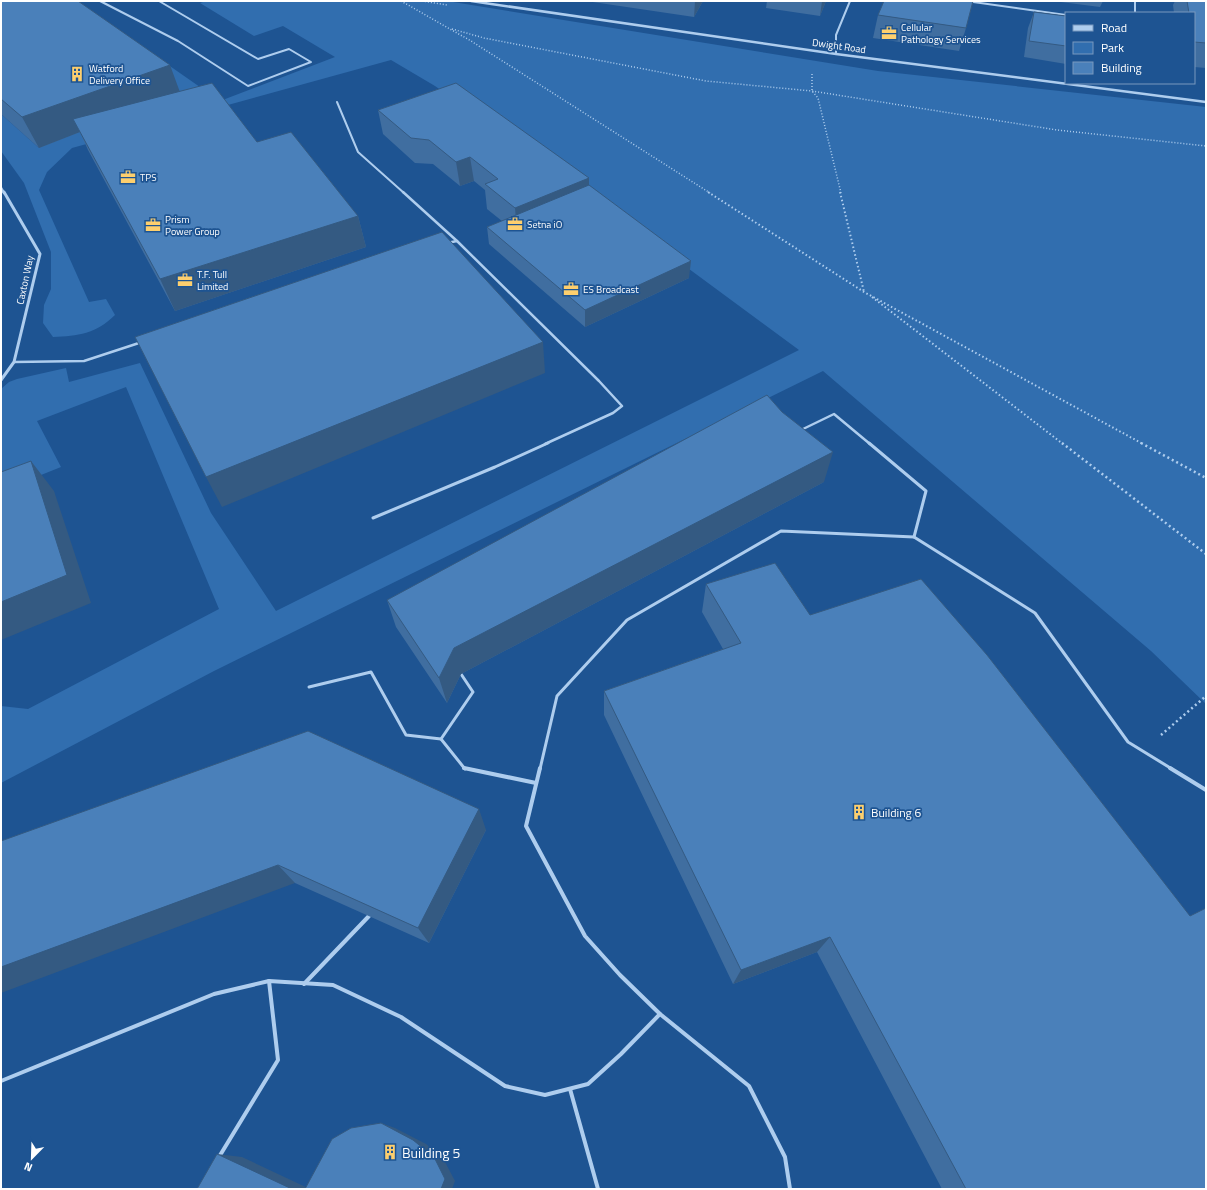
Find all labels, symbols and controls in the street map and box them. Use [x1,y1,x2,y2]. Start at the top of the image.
legend [1065,12,1195,84]
text: Road [1101,18,1127,37]
place label: Cellular Pathology Services [901,20,981,47]
office icon: Cellular Pathology Services [880,24,898,42]
street label: Dwight Road [811,35,867,57]
text: Park [1101,38,1124,57]
text: Building [1101,58,1142,77]
place label: Watford Delivery Office [89,61,150,88]
building icon: Watford Delivery Office [68,65,86,83]
office icon: TPS [119,168,137,186]
place label: TPS [140,170,157,185]
place label: Prism Power Group [165,212,220,239]
office icon: Setna iO [506,215,524,233]
office icon: Prism Power Group [144,216,162,234]
place label: Setna iO [527,217,563,232]
street label: Caxton Way [12,254,38,306]
place label: T.F. Tull Limited [197,267,228,294]
office icon: T.F. Tull Limited [176,271,194,289]
office icon: ES Broadcast [562,280,580,298]
place label: ES Broadcast [583,282,639,297]
building icon: Building 6 [850,803,868,821]
place label: Building 6 [871,803,921,822]
north arrow [12,1138,52,1178]
place label: Building 5 [402,1142,461,1163]
building icon: Building 5 [381,1143,399,1161]
text: N [21,1158,35,1176]

